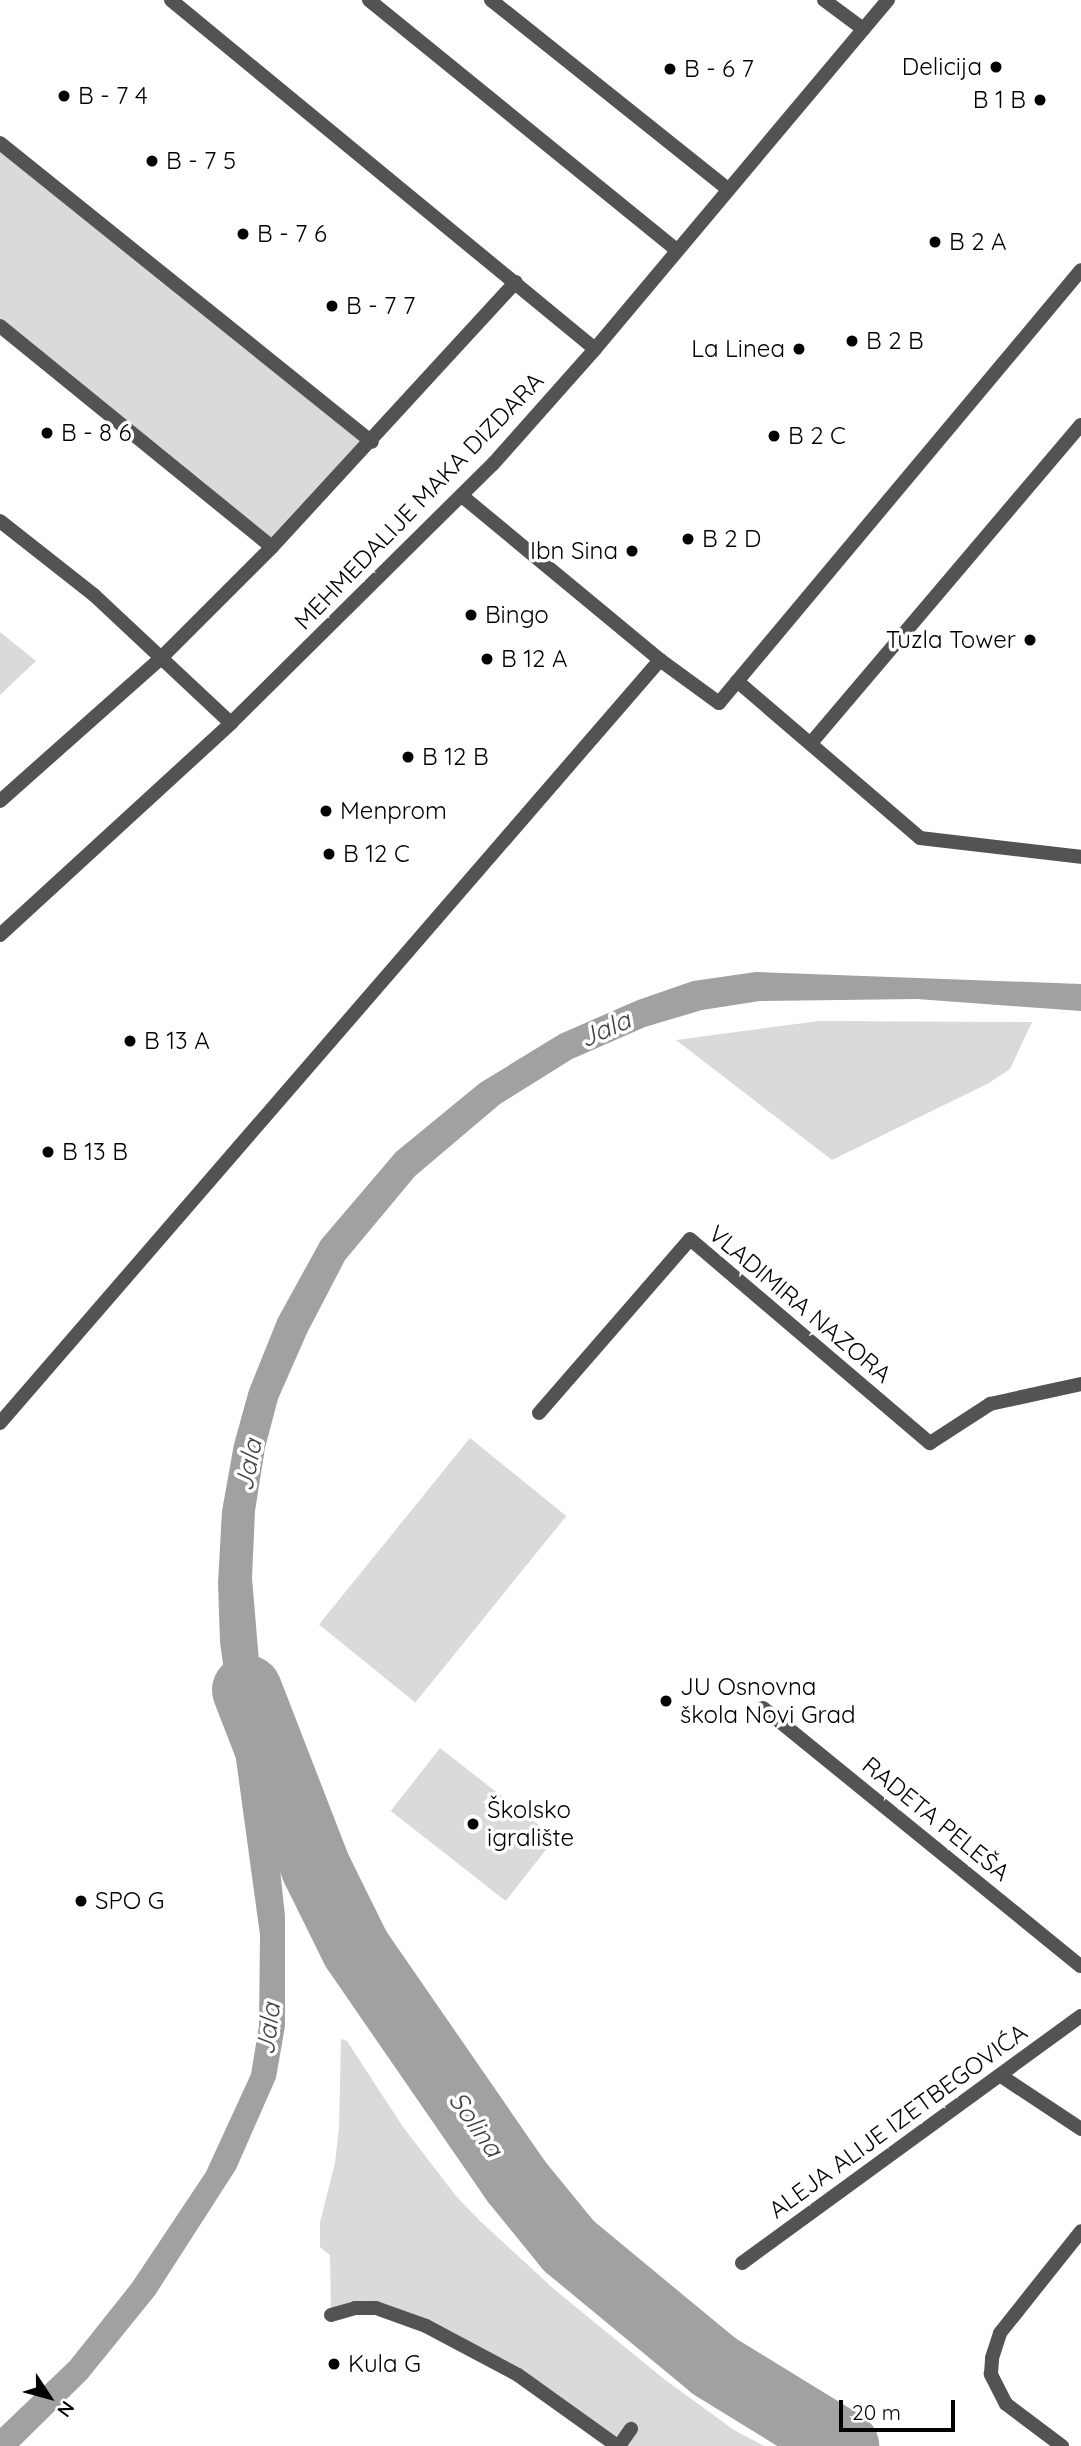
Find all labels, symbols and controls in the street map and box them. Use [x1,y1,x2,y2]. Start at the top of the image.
place label: Delicija [902,53,982,81]
place label: B - 6 7 [684,55,754,83]
marker: Delicija [988,59,1004,75]
marker: B - 6 7 [662,61,678,77]
place label: B - 7 4 [78,82,148,110]
place label: B 1 B [973,86,1026,114]
marker: B - 7 4 [56,88,72,104]
marker: B 1 B [1032,92,1048,108]
place label: B - 7 5 [166,147,236,175]
marker: B - 7 5 [144,153,160,169]
place label: B - 7 6 [257,220,327,248]
marker: B - 7 6 [235,226,251,242]
place label: B 2 A [949,228,1007,256]
marker: B 2 A [927,234,943,250]
place label: B - 7 7 [346,292,415,320]
marker: B - 7 7 [324,298,340,314]
place label: B 2 B [866,327,924,355]
marker: B 2 B [844,333,860,349]
place label: La Linea [691,335,785,363]
marker: La Linea [791,341,807,357]
street label: MEHMEDALIJE MAKA DIZDARA [288,366,550,636]
place label: B - 8 6 [61,419,132,447]
place label: B 2 C [788,422,846,450]
marker: B - 8 6 [39,425,55,441]
marker: B 2 C [766,428,782,444]
place label: B 2 D [702,525,761,553]
marker: B 2 D [680,531,696,547]
place label: Ibn Sina [530,537,618,565]
marker: Ibn Sina [624,543,640,559]
place label: Bingo [485,601,549,629]
marker: Bingo [463,607,479,623]
place label: Tuzla Tower [886,626,1016,654]
marker: Tuzla Tower [1022,632,1038,648]
place label: B 12 A [501,645,567,673]
marker: B 12 A [479,651,495,667]
place label: B 12 B [422,743,489,771]
marker: B 12 B [400,749,416,765]
place label: Menprom [340,797,447,825]
marker: Menprom [318,803,334,819]
place label: B 12 C [343,840,410,868]
marker: B 12 C [321,846,337,862]
water label: Jala [575,1004,635,1054]
place label: B 13 A [144,1027,210,1055]
marker: B 13 A [122,1033,138,1049]
place label: B 13 B [62,1138,128,1166]
marker: B 13 B [40,1144,56,1160]
street label: VLADIMIRA NAZORA [703,1219,897,1389]
water label: Jala [228,1436,268,1494]
place label: JU Osnovna škola Novi Grad [680,1673,856,1729]
marker: JU Osnovna škola Novi Grad [658,1693,674,1709]
street label: RADETA PELEŠA [857,1751,1015,1887]
place label: Školsko igralište [487,1796,574,1852]
marker: Školsko igralište [465,1816,481,1832]
place label: SPO G [95,1887,164,1915]
marker: SPO G [73,1893,89,1909]
water label: Jala [249,2001,287,2057]
street label: ALEJA ALIJE IZETBEGOVIĆA [763,2018,1033,2224]
water label: Solina [442,2085,510,2163]
place label: Kula G [348,2350,421,2378]
marker: Kula G [326,2356,342,2372]
north arrow [14,2362,84,2432]
scale bar [843,2386,958,2430]
text: N [52,2397,80,2422]
text: 20 m [852,2399,901,2425]

